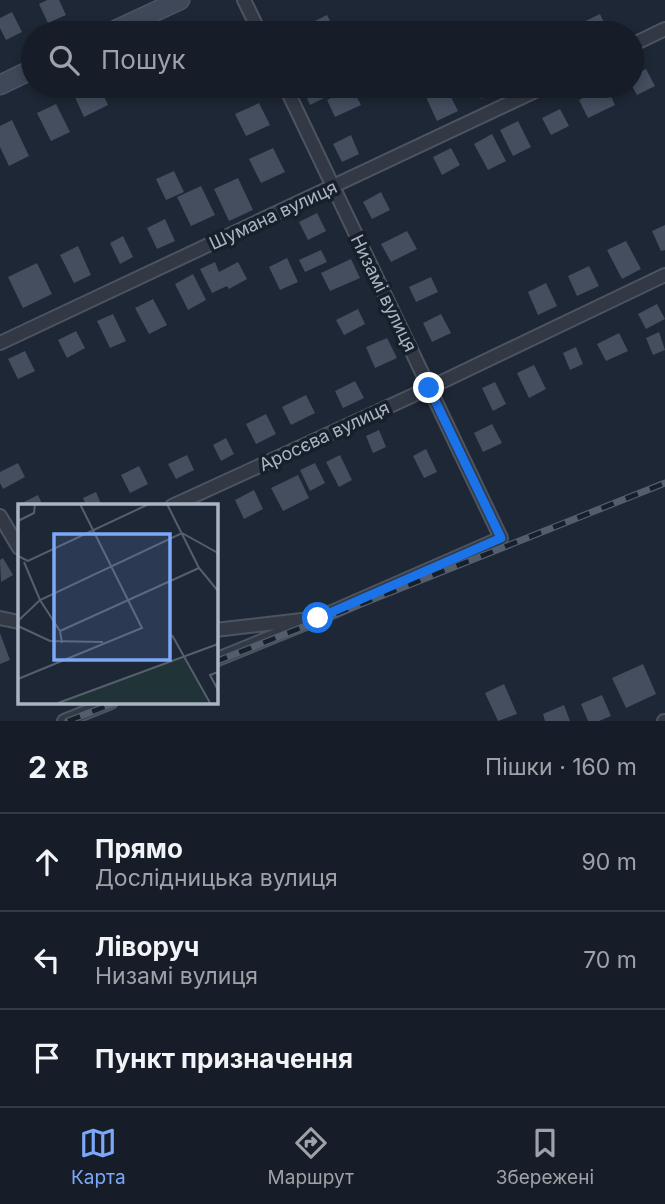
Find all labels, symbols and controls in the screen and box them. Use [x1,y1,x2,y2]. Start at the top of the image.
search box [21,21,644,98]
icon: search [45,41,83,79]
text: Пошук [101,44,186,75]
street label: Шумана вулиця [206,176,340,254]
street label: Низамі вулиця [347,231,421,355]
route end [413,372,444,403]
street label: Аросєва вулиця [256,397,392,475]
inset map [18,504,217,704]
route start [302,602,333,633]
text: 2 хв [28,749,89,785]
text: Пішки · 160 m [485,753,637,781]
text: Прямо [95,833,183,864]
icon: ahead [28,843,66,881]
text: 90 m [582,848,637,876]
text: Дослідницька вулиця [95,864,338,892]
text: Ліворуч [95,931,199,962]
icon: left [28,941,66,979]
text: 70 m [583,946,637,974]
text: Низамі вулиця [95,962,258,990]
icon: arrive [28,1039,66,1077]
text: Пункт призначення [95,1043,353,1074]
tab: Карта [71,1124,126,1189]
tab: Маршрут [268,1124,354,1189]
tab: Збережені [496,1124,594,1189]

